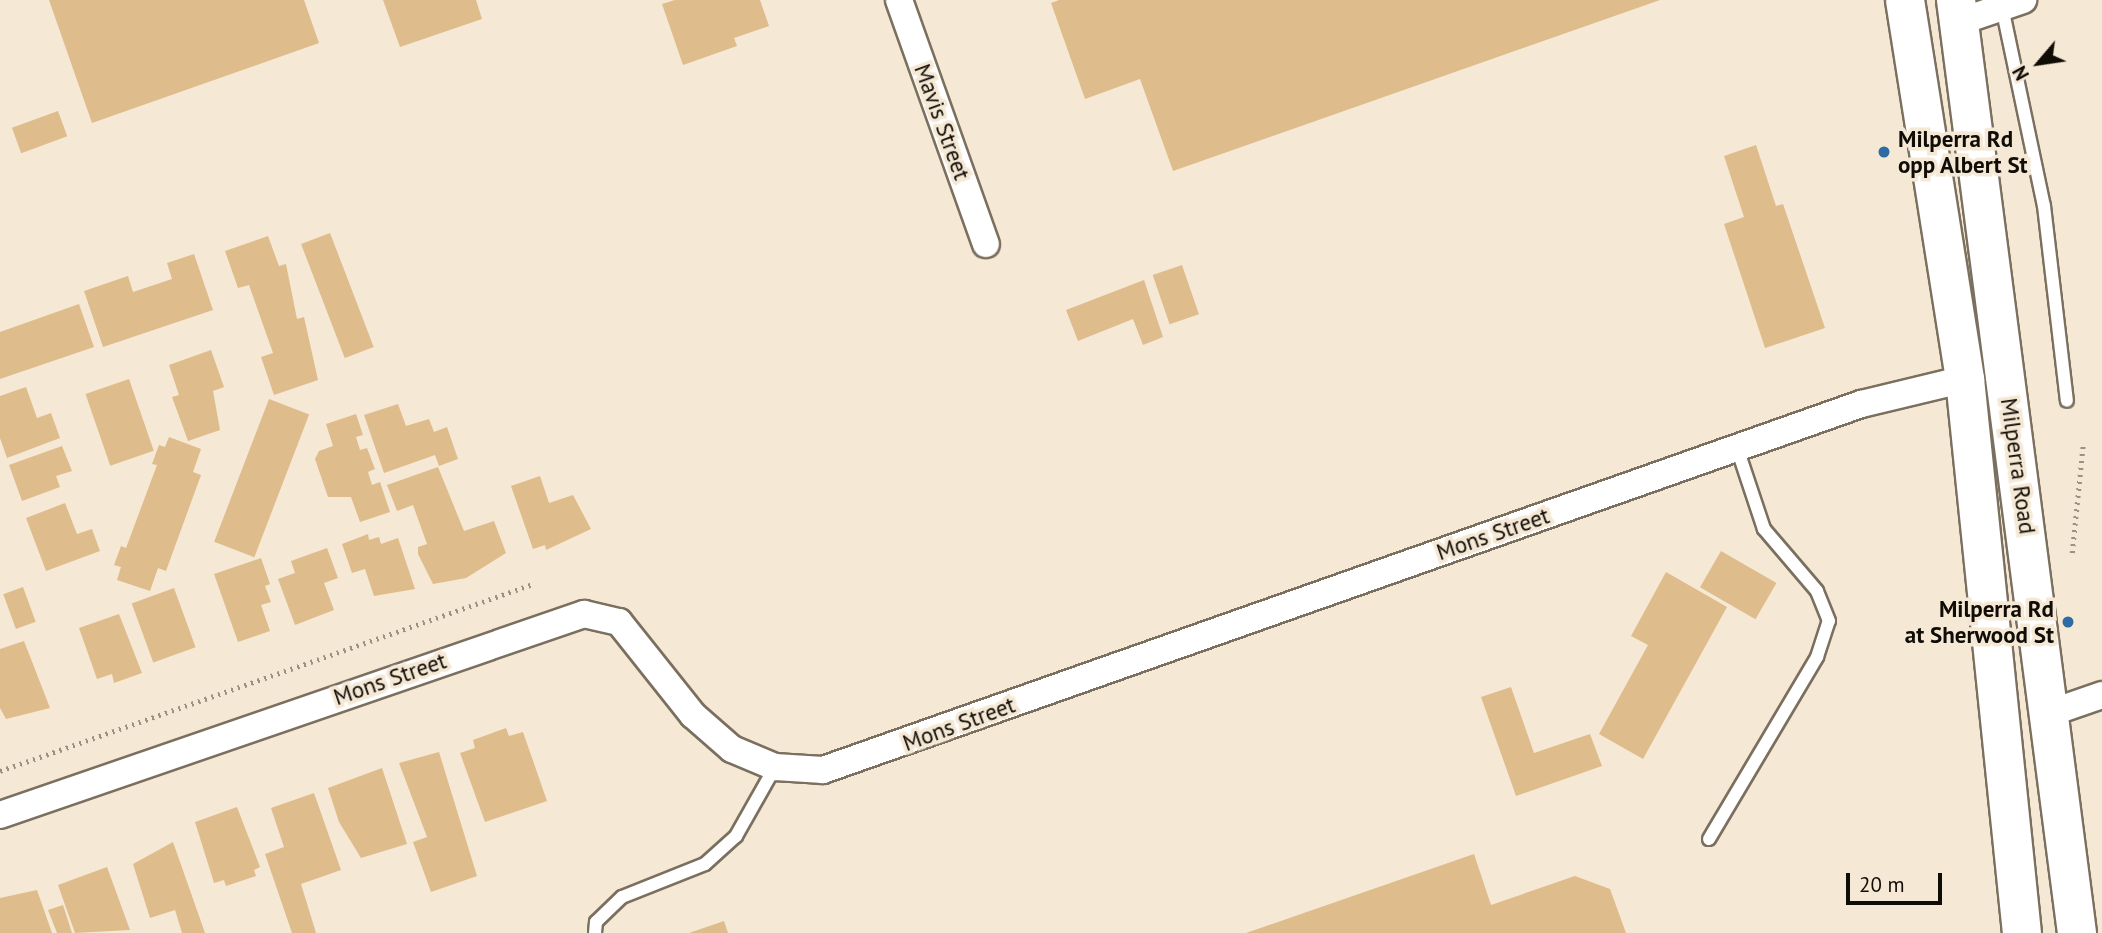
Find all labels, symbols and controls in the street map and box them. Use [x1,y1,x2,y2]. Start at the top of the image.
north arrow [2004,28,2074,98]
street label: Mavis Street [908,60,976,184]
text: N [2007,62,2034,84]
place label: Milperra Rd opp Albert St [1898,125,2029,179]
marker: Milperra Rd opp Albert St [1876,144,1892,160]
street label: Milperra Road [1995,396,2041,536]
street label: Mons Street [1433,502,1553,566]
place label: Milperra Rd at Sherwood St [1905,595,2054,649]
marker: Milperra Rd at Sherwood St [2060,614,2076,630]
street label: Mons Street [330,647,450,711]
street label: Mons Street [899,691,1019,757]
scale bar [1850,860,1946,904]
text: 20 m [1859,871,1905,898]

